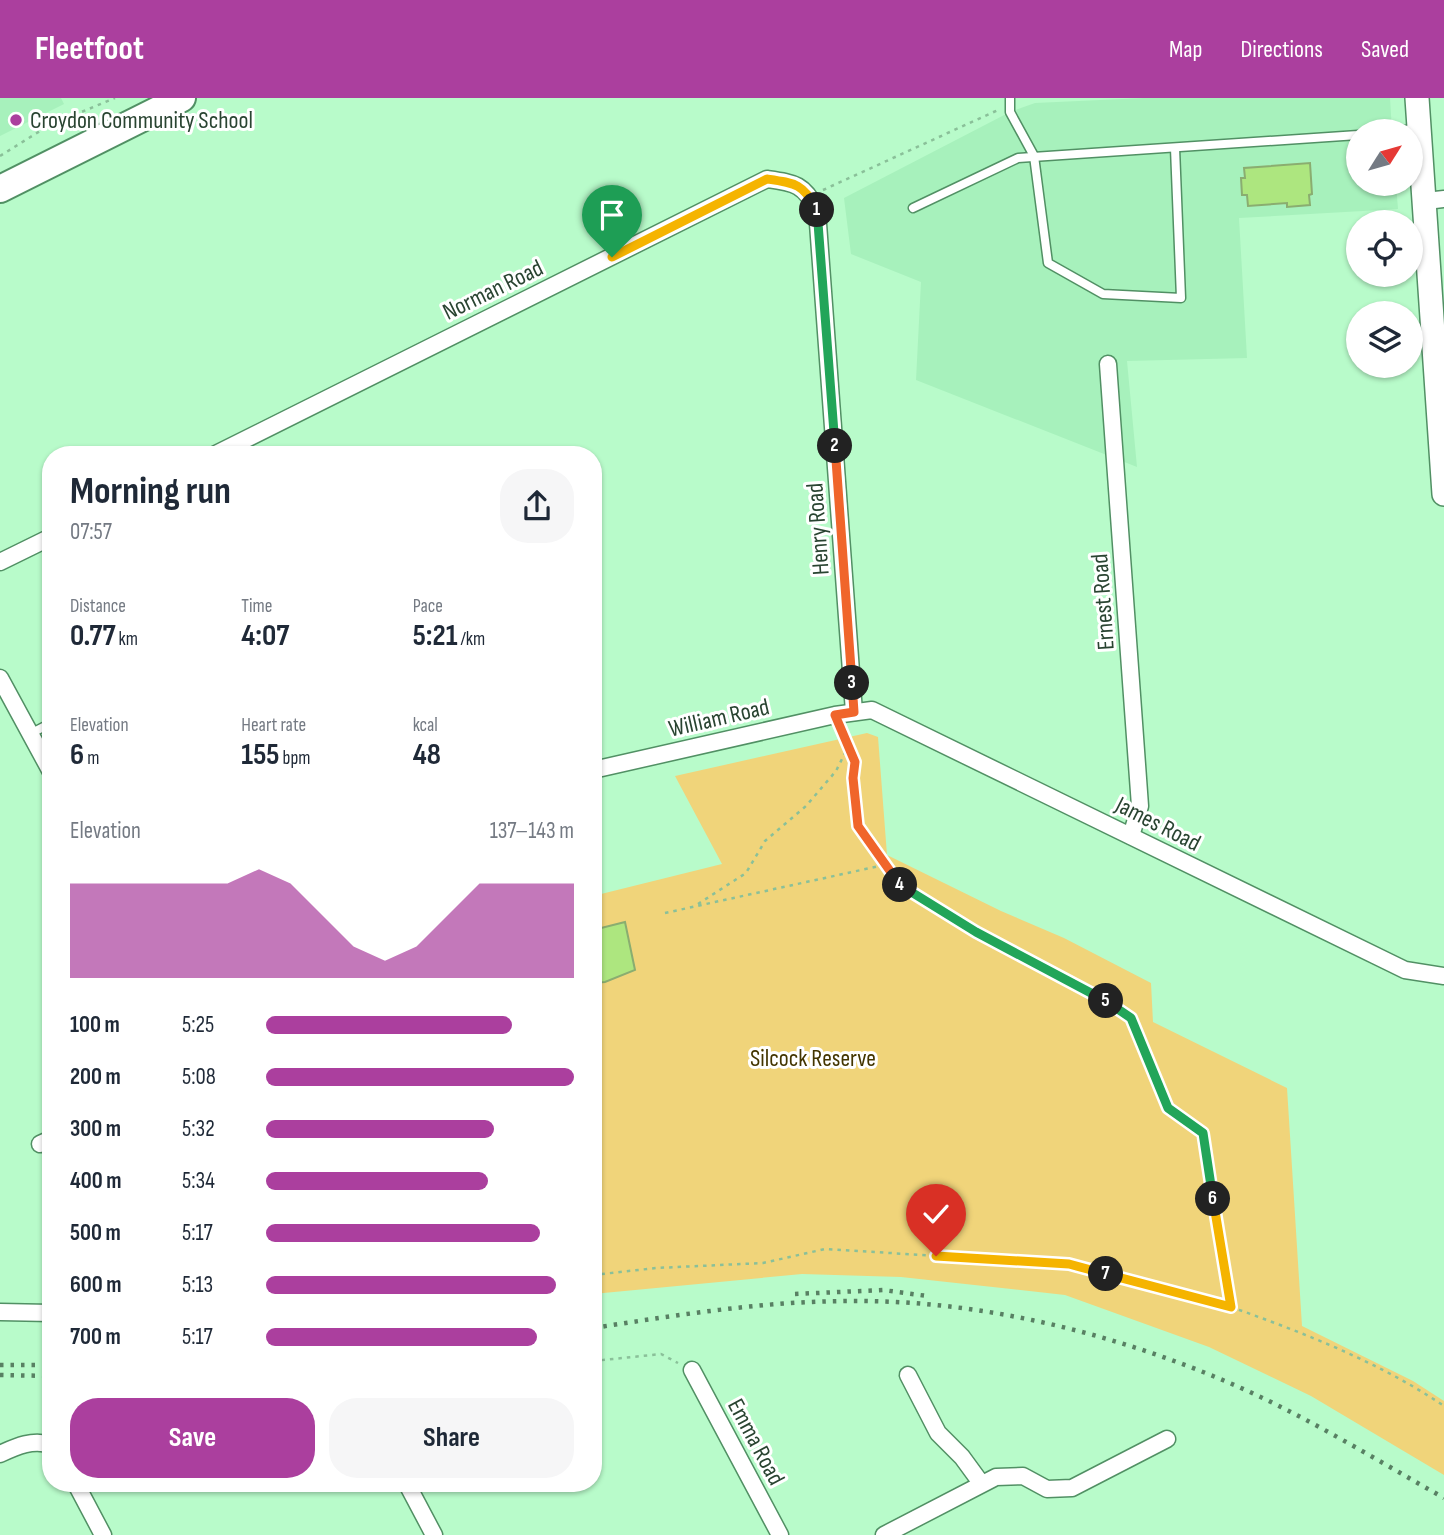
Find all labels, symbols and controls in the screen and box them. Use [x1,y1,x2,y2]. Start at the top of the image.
text: Fleetfoot [35,29,144,69]
text: Map [1169,35,1202,64]
text: Directions [1240,35,1323,64]
text: Saved [1361,35,1409,64]
place label: Croydon Community School [30,106,253,135]
marker: Croydon Community School [8,112,24,128]
north arrow [1346,119,1423,196]
map controls [1346,119,1423,378]
pin [582,185,642,257]
pin: 1 [800,192,834,228]
icon: arrive [593,196,631,234]
text: 1 [813,198,820,221]
button: locate [1346,210,1423,287]
street label: Norman Road [438,253,548,327]
button: layers [1346,301,1423,378]
pin: 2 [818,428,852,464]
text: 2 [830,434,839,457]
text: Morning run [70,469,231,514]
button: share [500,469,574,543]
street label: Henry Road [800,482,836,576]
text: 07:57 [70,518,112,546]
street label: Ernest Road [1085,553,1121,651]
text: Distance [70,595,126,618]
text: Time [241,595,272,618]
text: Pace [413,595,443,618]
text: 0.77 [70,618,116,654]
text: 4:07 [241,618,289,654]
text: 5:21 [413,618,457,654]
text: km [116,628,138,651]
text: /km [457,628,485,651]
pin: 3 [834,666,870,700]
text: 3 [847,671,856,694]
street label: William Road [666,692,772,744]
text: Elevation [70,714,129,737]
text: Heart rate [241,714,306,737]
text: kcal [413,714,438,737]
text: 6 [70,737,84,773]
text: 155 [241,737,280,773]
text: 48 [413,737,441,773]
text: m [84,747,99,770]
text: bpm [280,747,310,770]
street label: James Road [1110,790,1205,858]
text: Elevation [70,817,141,845]
text: 137–143 m [490,817,574,845]
pin: 4 [883,868,918,902]
text: 4 [895,873,904,896]
pin: 5 [1088,984,1124,1018]
text: 5 [1101,989,1110,1012]
text: 100 m [70,1011,120,1039]
text: 5:25 [182,1011,214,1039]
park label: Silcock Reserve [750,1044,876,1073]
text: 200 m [70,1063,121,1091]
text: 5:08 [182,1063,216,1091]
text: 300 m [70,1115,121,1143]
text: 5:32 [182,1115,215,1143]
text: 400 m [70,1167,121,1195]
text: 5:34 [182,1167,215,1195]
pin: 6 [1196,1182,1230,1216]
pin [906,1184,966,1256]
text: 6 [1208,1187,1217,1210]
icon: check [917,1195,955,1233]
text: 500 m [70,1219,121,1247]
text: 5:17 [182,1219,213,1247]
pin: 7 [1088,1256,1124,1292]
text: 7 [1101,1262,1110,1285]
text: 600 m [70,1271,122,1299]
text: 5:13 [182,1271,213,1299]
text: 700 m [70,1323,121,1351]
text: 5:17 [182,1323,213,1351]
street label: Emma Road [721,1394,791,1490]
button: Save [70,1398,315,1478]
button: Share [329,1398,574,1478]

